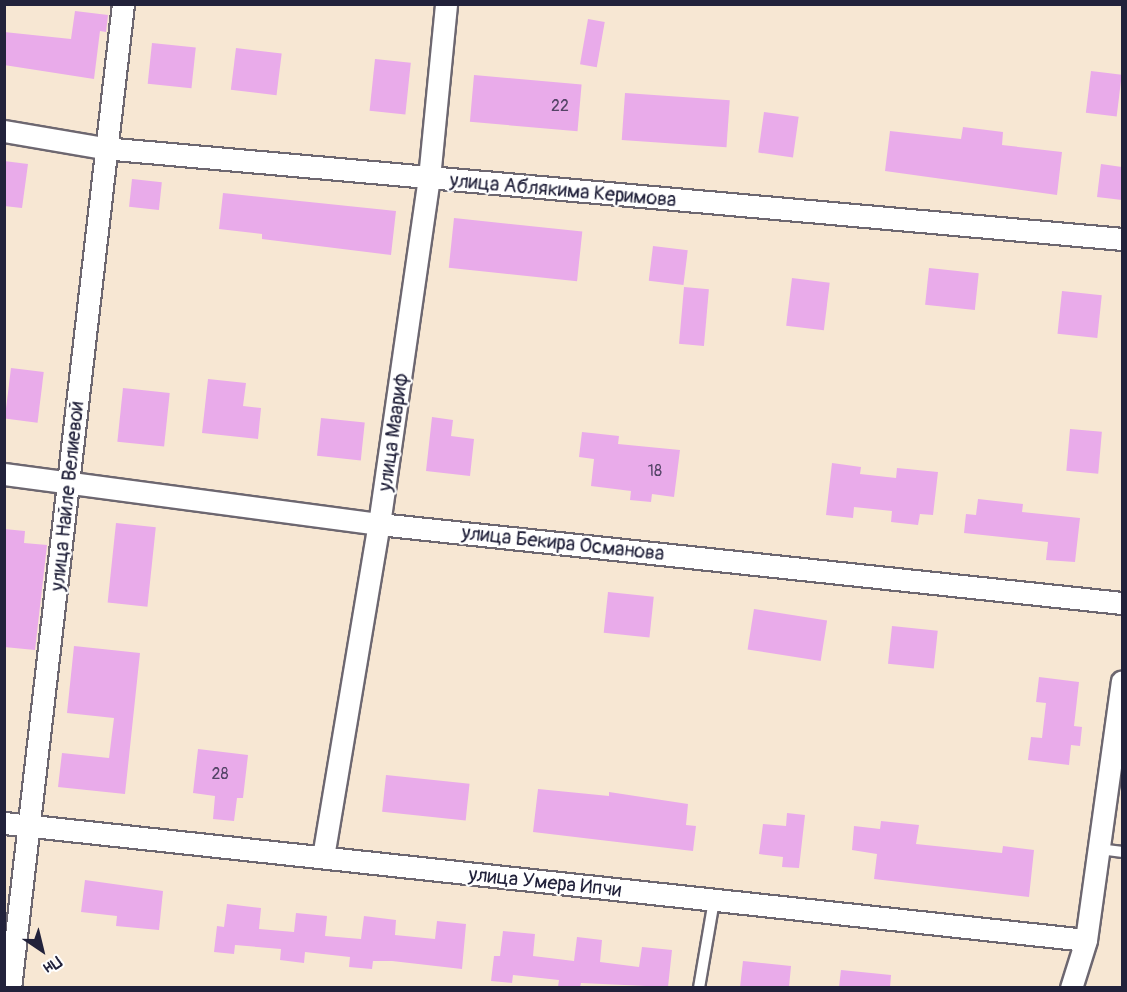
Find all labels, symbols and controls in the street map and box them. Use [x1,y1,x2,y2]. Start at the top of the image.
house number: 22 [551,96,569,116]
street label: улица Аблякима Керимова [449,168,677,212]
street label: улица Маариф [373,371,413,493]
street label: улица Найле Велиевой [45,400,89,592]
house number: 18 [648,461,662,481]
street label: улица Бекира Османова [461,520,665,566]
house number: 28 [211,764,229,784]
street label: улица Умера Ипчи [467,862,623,902]
north arrow [12,920,72,980]
text: Пн [39,952,65,978]

